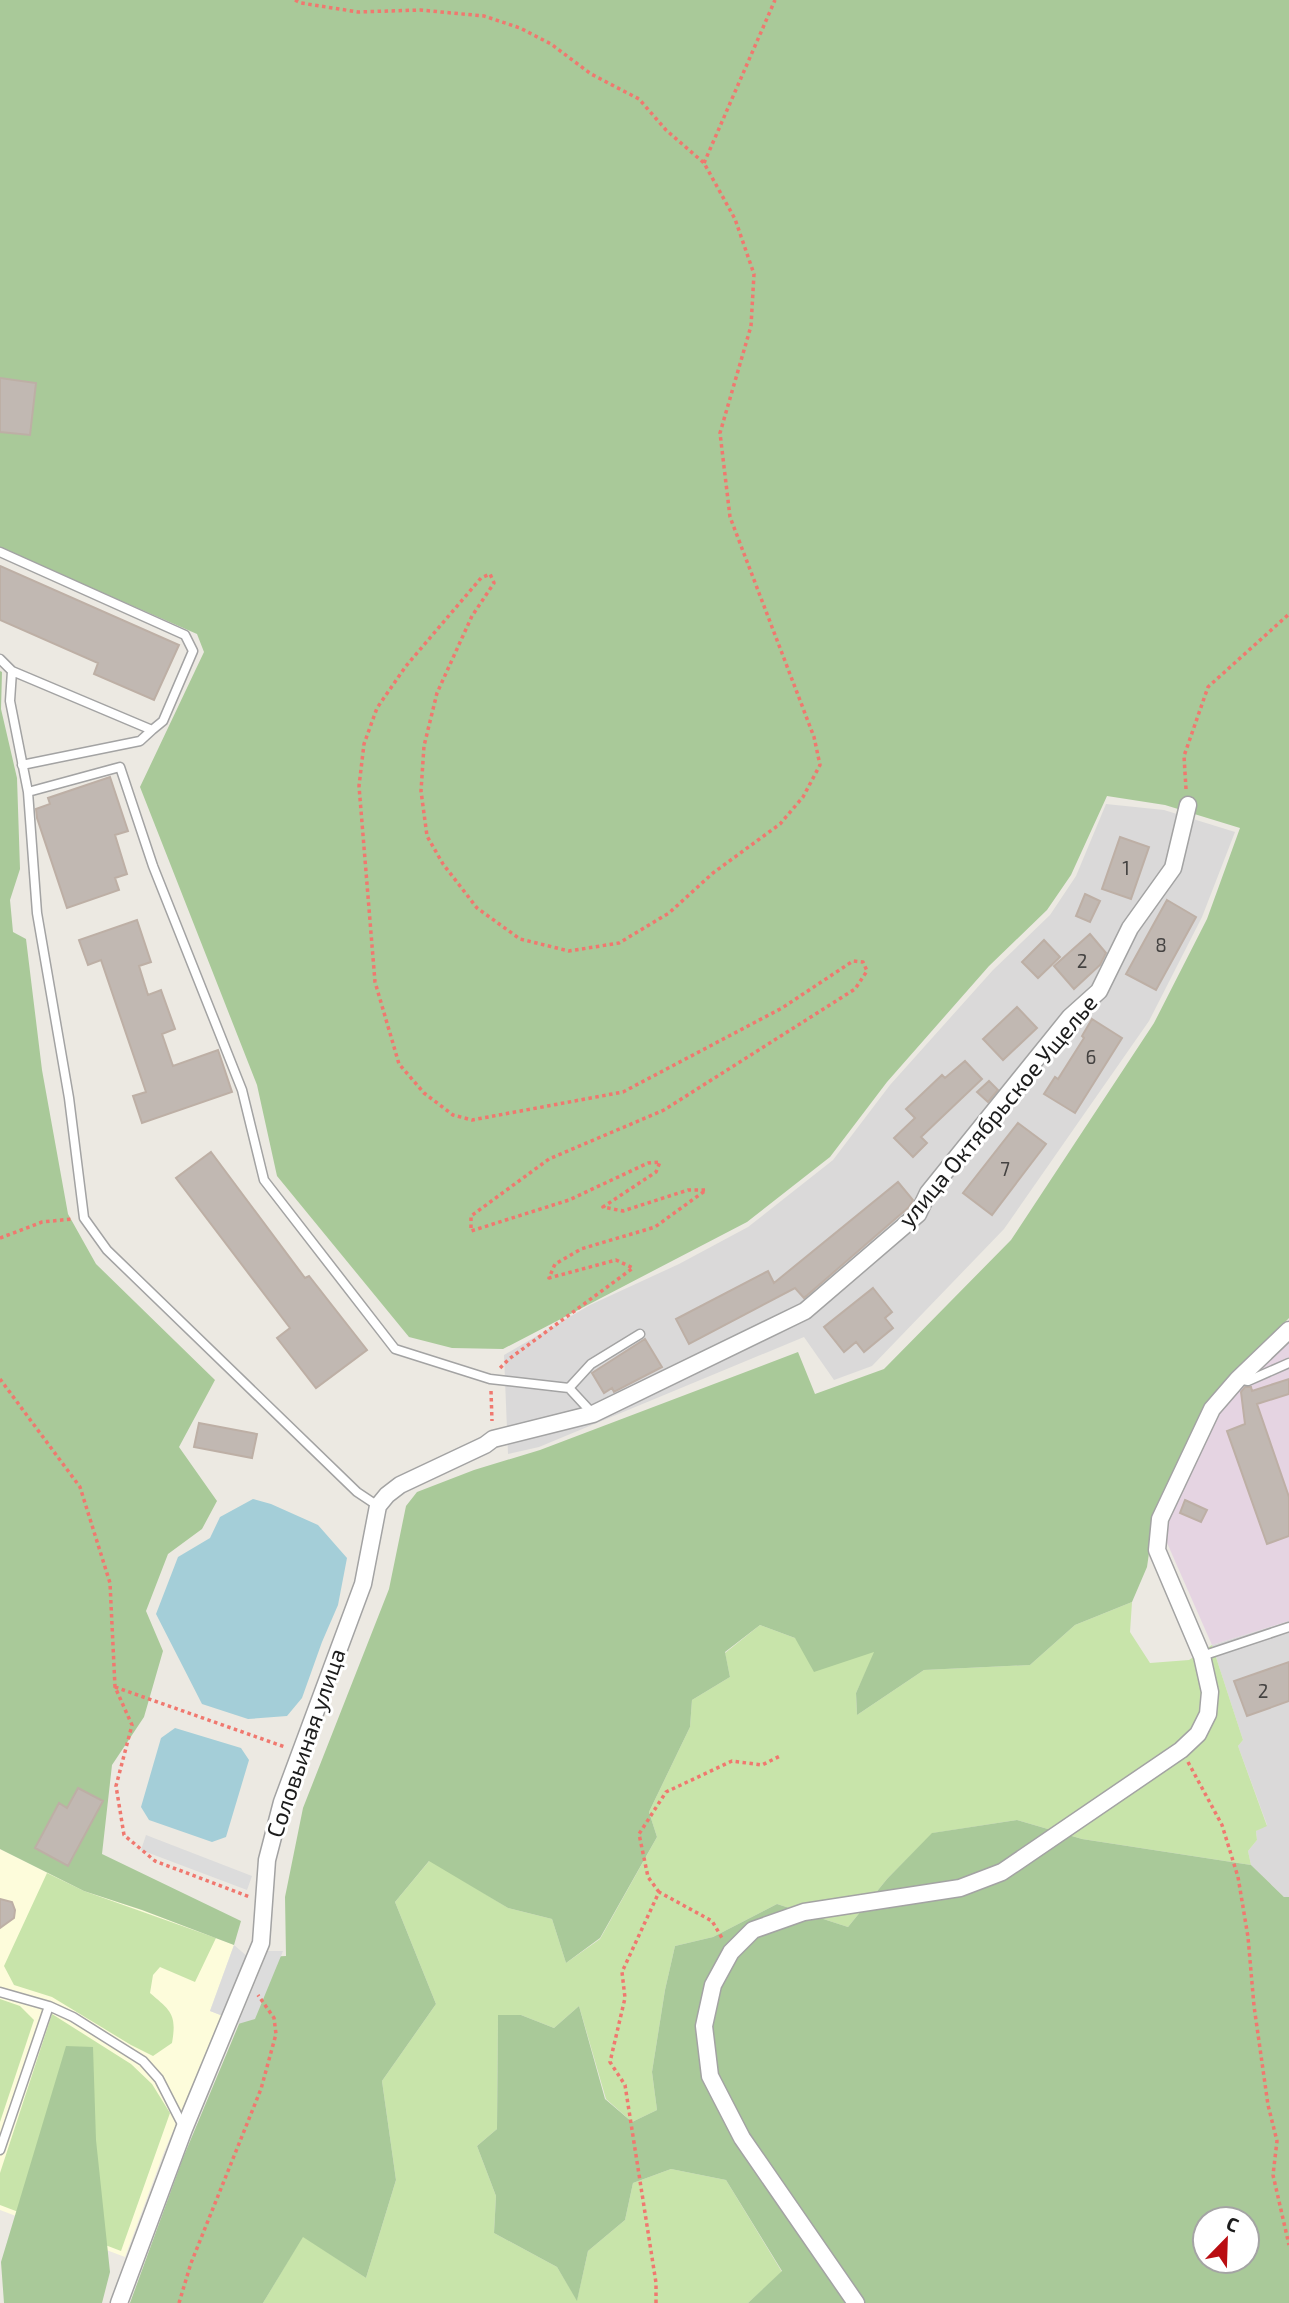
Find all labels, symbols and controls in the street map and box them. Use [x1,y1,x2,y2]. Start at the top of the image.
house number: 1 [1122,856,1130,879]
house number: 8 [1155,933,1167,956]
house number: 2 [1077,949,1087,972]
street label: улица Октябрьское Ущелье [892,989,1103,1233]
house number: 6 [1086,1045,1096,1068]
house number: 7 [1000,1157,1010,1180]
street label: Соловьиная улица [260,1645,351,1841]
house number: 2 [1258,1679,1268,1702]
north arrow [1191,2205,1261,2275]
text: С [1223,2211,1242,2237]

